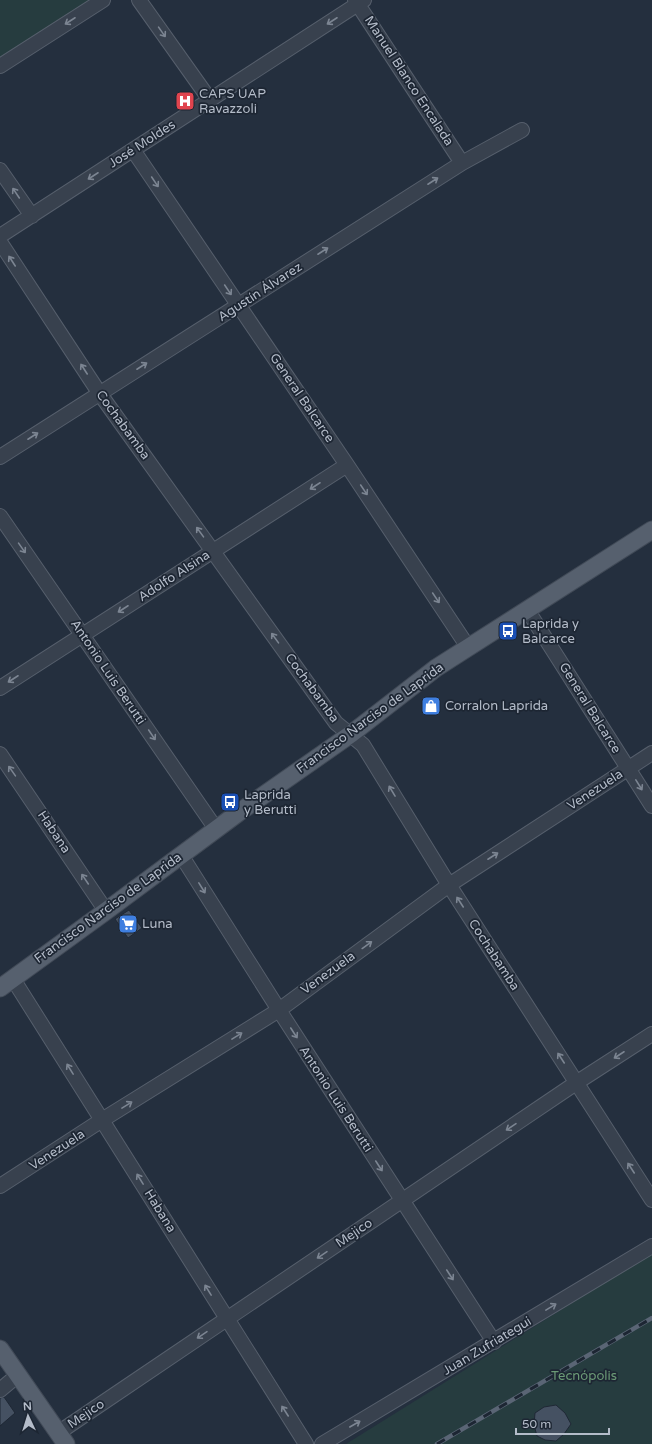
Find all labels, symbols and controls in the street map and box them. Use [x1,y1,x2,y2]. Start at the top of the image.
street label: Manuel Blanco Encalada [361,13,457,149]
one-way arrow [65,17,76,25]
one-way arrow [326,17,337,25]
one-way arrow [158,26,166,37]
place label: CAPS UAP Ravazzoli [199,86,266,117]
hospital icon: CAPS UAP Ravazzoli [174,90,196,112]
street label: José Moldes [106,117,178,171]
one-way arrow [87,172,99,180]
one-way arrow [151,176,159,187]
one-way arrow [427,177,438,186]
one-way arrow [12,187,20,198]
one-way arrow [317,247,329,255]
one-way arrow [8,256,16,267]
street label: Agustín Álvarez [215,259,305,325]
one-way arrow [224,284,232,295]
street label: General Balcarce [266,350,338,446]
one-way arrow [137,362,148,371]
one-way arrow [80,364,88,375]
street label: Cochabamba [92,387,154,463]
one-way arrow [27,432,39,440]
one-way arrow [309,482,320,490]
one-way arrow [360,484,368,495]
one-way arrow [196,527,204,538]
one-way arrow [18,542,26,553]
street label: Adolfo Alsina [135,547,213,605]
one-way arrow [432,592,440,603]
one-way arrow [118,605,129,613]
street label: Antonio Luis Berutti [67,616,149,728]
place label: Laprida y Balcarce [522,616,579,647]
bus stop icon: Laprida y Balcarce [497,620,519,642]
one-way arrow [271,633,280,644]
street label: Cochabamba [281,650,343,726]
street label: Francisco Narciso de Laprida [293,659,447,777]
street label: General Balcarce [556,660,624,756]
one-way arrow [7,676,19,684]
shop icon: Corralon Laprida [420,695,442,717]
place label: Corralon Laprida [445,698,548,714]
one-way arrow [148,730,156,741]
one-way arrow [8,765,16,776]
street label: Venezuela [564,766,626,814]
one-way arrow [635,779,643,791]
one-way arrow [387,785,395,797]
place label: Laprida y Berutti [244,787,297,818]
bus stop icon: Laprida y Berutti [219,791,241,813]
street label: Habana [34,808,74,856]
street label: Francisco Narciso de Laprida [31,849,185,967]
one-way arrow [488,852,499,860]
one-way arrow [81,873,89,884]
one-way arrow [198,882,206,893]
one-way arrow [456,897,464,908]
supermarket icon: Luna [117,913,139,935]
place label: Luna [142,916,173,932]
street label: Cochabamba [465,916,523,994]
one-way arrow [361,941,372,949]
street label: Venezuela [298,948,358,998]
one-way arrow [290,1027,298,1038]
one-way arrow [231,1031,243,1039]
street label: Antonio Luis Berutti [296,1043,376,1155]
one-way arrow [614,1051,625,1059]
one-way arrow [556,1052,564,1064]
one-way arrow [66,1063,74,1075]
one-way arrow [121,1100,133,1108]
one-way arrow [506,1123,517,1131]
street label: Venezuela [26,1126,88,1174]
one-way arrow [376,1160,384,1172]
one-way arrow [627,1162,635,1173]
one-way arrow [135,1173,143,1185]
street label: Habana [141,1186,179,1236]
street label: Mejico [333,1215,376,1251]
one-way arrow [316,1251,328,1259]
one-way arrow [446,1269,454,1280]
one-way arrow [204,1284,213,1295]
one-way arrow [545,1303,557,1311]
street label: Juan Zufriategui [440,1313,534,1379]
one-way arrow [197,1331,208,1339]
park label: Tecnópolis [551,1368,617,1384]
north arrow [8,1396,48,1436]
street label: Mejico [65,1396,108,1432]
text: N [22,1400,32,1413]
one-way arrow [281,1405,289,1417]
scale bar [516,1410,609,1436]
text: 50 m [522,1417,551,1431]
one-way arrow [349,1420,361,1428]

